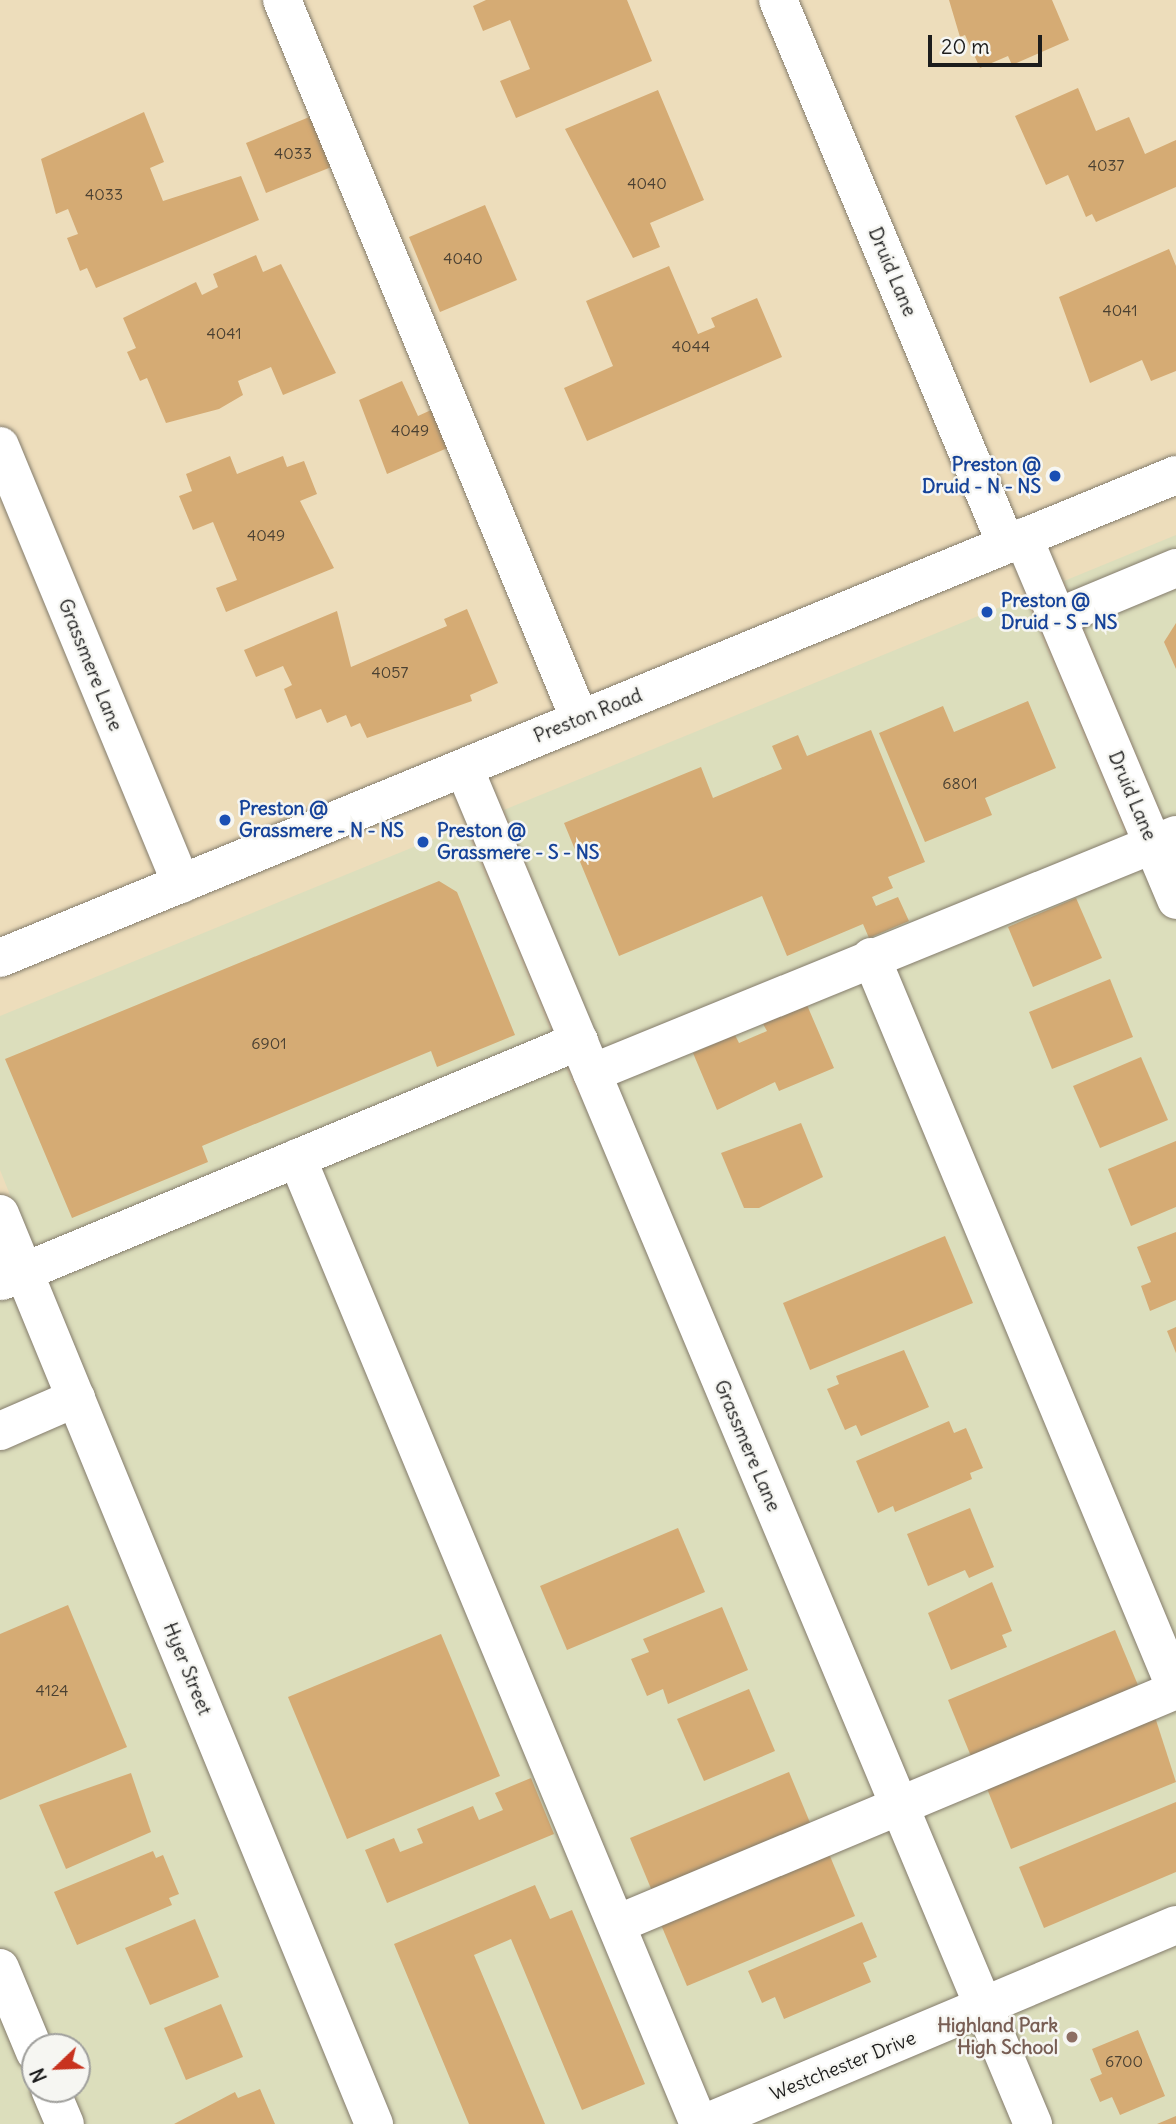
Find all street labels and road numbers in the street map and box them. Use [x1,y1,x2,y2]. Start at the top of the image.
street label: Druid Lane [863,224,921,320]
street label: Grassmere Lane [53,596,127,734]
street label: Preston Road [531,684,645,748]
street label: Druid Lane [1103,748,1161,844]
street label: Grassmere Lane [709,1377,785,1515]
street label: Hyer Street [158,1619,216,1719]
street label: Westchester Drive [767,2026,919,2106]

